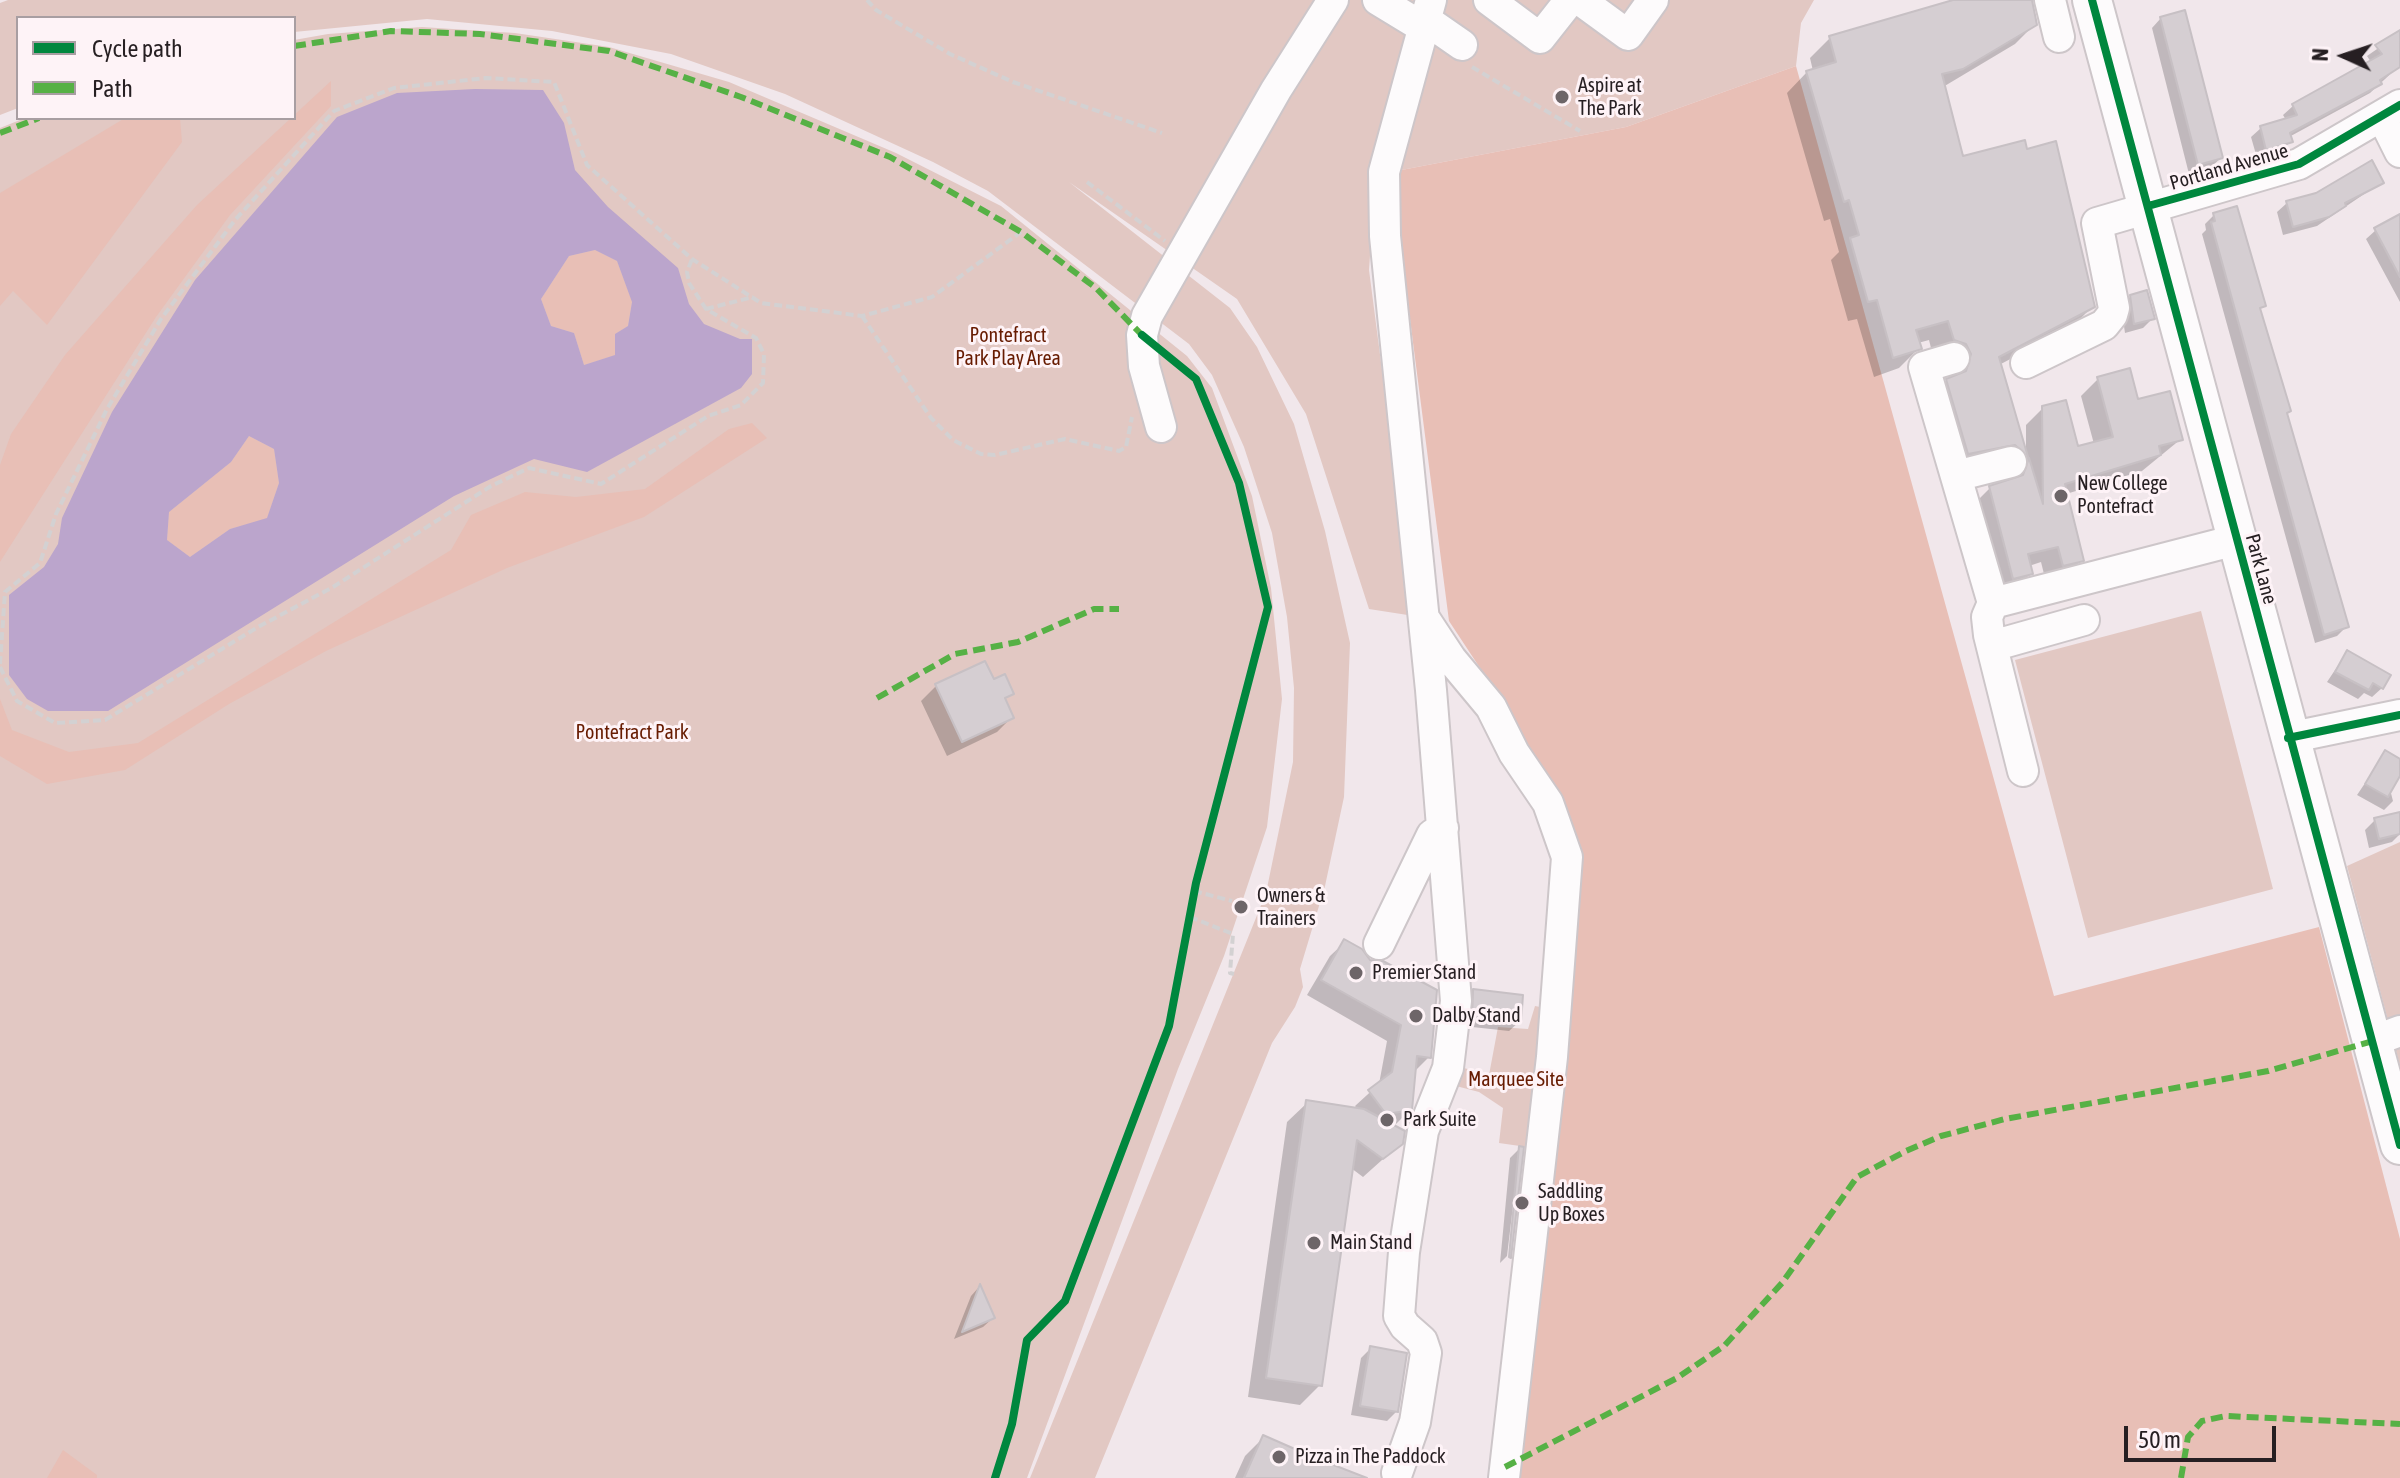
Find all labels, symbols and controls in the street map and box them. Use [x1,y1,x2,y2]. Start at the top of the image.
legend [16,16,296,120]
north arrow [2304,16,2384,96]
text: Cycle path [92,35,183,62]
text: N [2307,48,2333,62]
place label: Aspire at The Park [1578,74,1642,121]
text: Path [92,75,133,102]
marker: Aspire at The Park [1553,88,1571,106]
street label: Portland Avenue [2167,139,2291,195]
park label: Pontefract Park Play Area [955,324,1061,371]
place label: New College Pontefract [2077,472,2168,519]
marker: New College Pontefract [2052,487,2070,505]
street label: Park Lane [2240,531,2282,607]
park label: Pontefract Park [576,721,688,745]
place label: Owners & Trainers [1257,884,1325,931]
marker: Owners & Trainers [1232,898,1250,916]
place label: Premier Stand [1372,961,1476,985]
marker: Premier Stand [1347,964,1365,982]
place label: Dalby Stand [1432,1004,1521,1028]
marker: Dalby Stand [1407,1007,1425,1025]
park label: Marquee Site [1468,1068,1564,1092]
place label: Park Suite [1403,1108,1476,1132]
marker: Park Suite [1378,1111,1396,1129]
place label: Saddling Up Boxes [1538,1180,1605,1227]
marker: Saddling Up Boxes [1513,1194,1531,1212]
place label: Main Stand [1330,1231,1412,1255]
marker: Main Stand [1305,1234,1323,1252]
scale bar [2128,1410,2280,1460]
text: 50 m [2138,1426,2181,1453]
place label: Pizza in The Paddock [1295,1445,1446,1469]
marker: Pizza in The Paddock [1270,1448,1288,1466]

